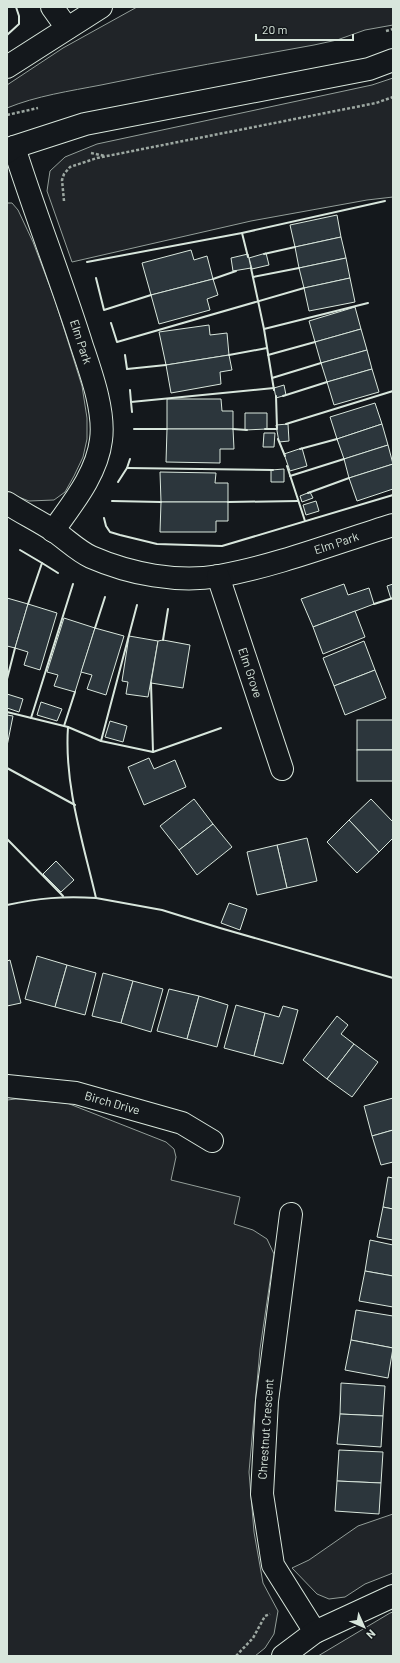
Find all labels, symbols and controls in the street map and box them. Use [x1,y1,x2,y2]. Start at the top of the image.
scale bar [256,16,353,42]
text: 20 m [262,22,288,36]
street label: Elm Park [68,318,96,366]
street label: Elm Park [312,529,360,556]
street label: Elm Grove [236,645,266,700]
street label: Birch Drive [83,1088,142,1117]
street label: Chrestnut Crescent [254,1378,276,1480]
north arrow [344,1607,384,1647]
text: N [364,1627,379,1642]

